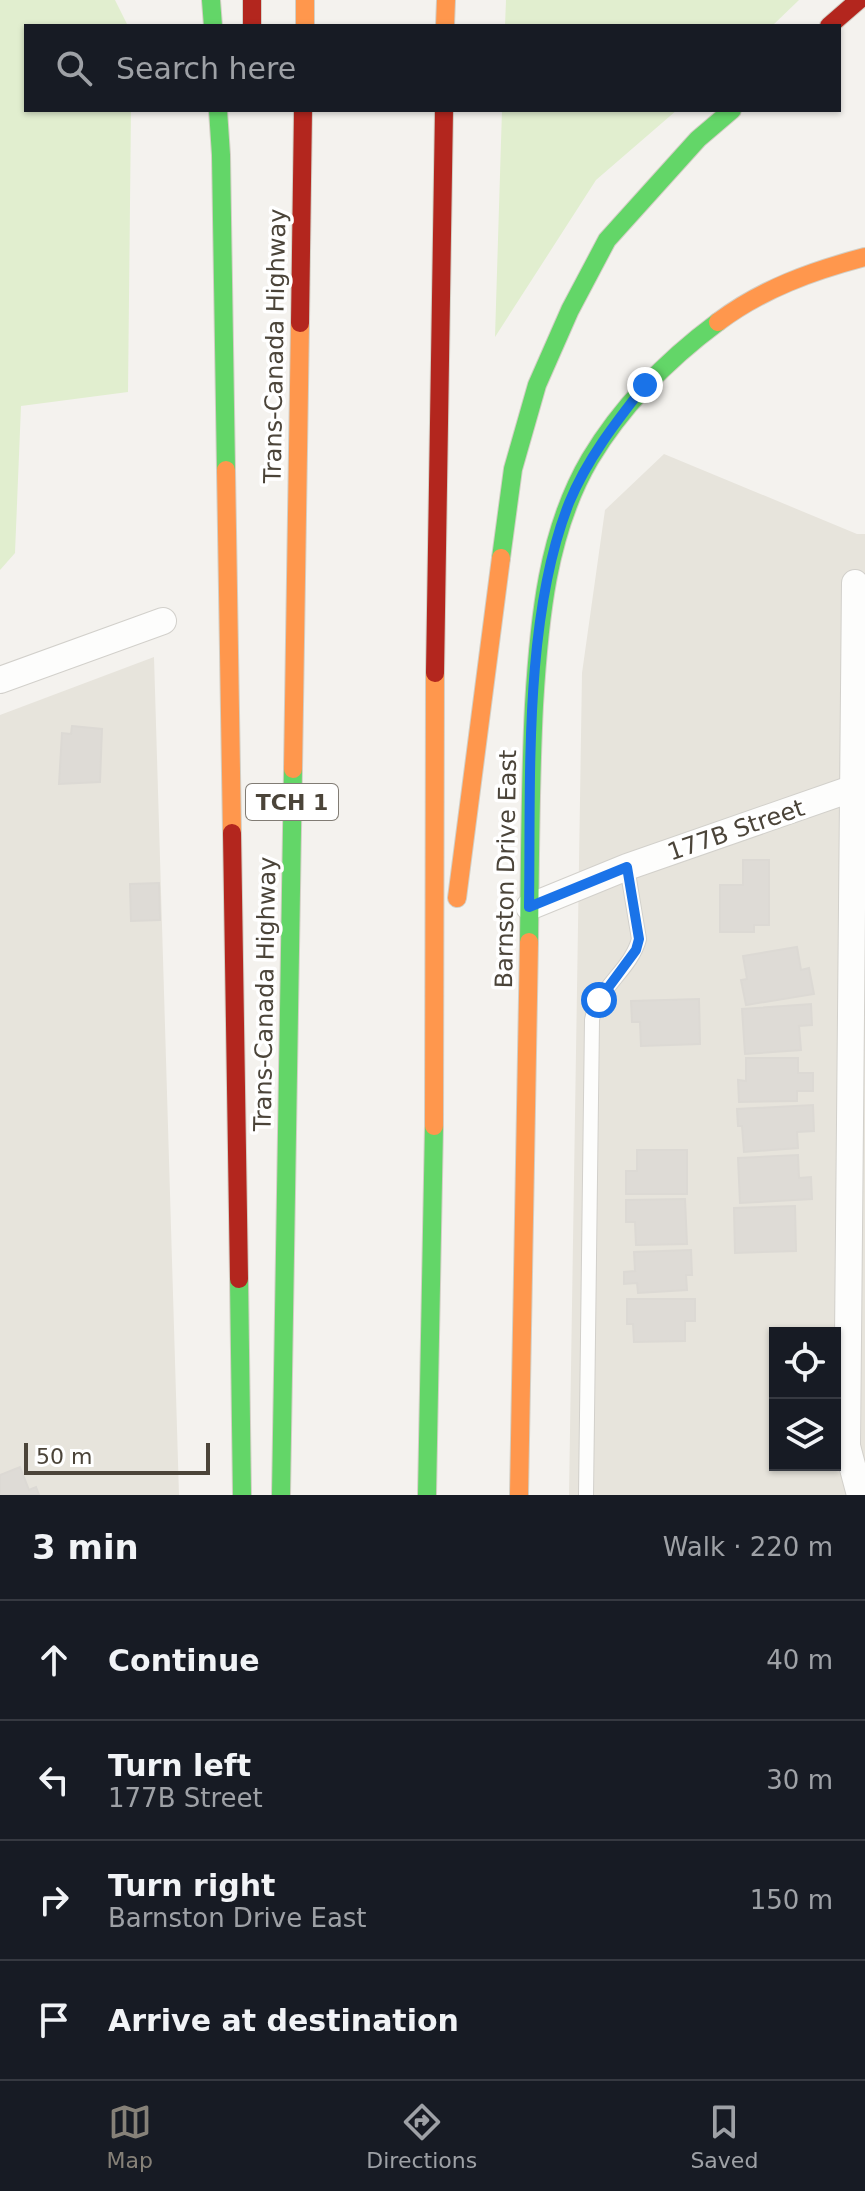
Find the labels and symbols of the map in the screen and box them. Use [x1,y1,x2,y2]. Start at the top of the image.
street label: Trans-Canada Highway [259,208,291,485]
route end [627,367,663,403]
street label: Barnston Drive East [490,749,522,989]
road number: TCH 1 [246,784,338,820]
street label: 177B Street [664,794,808,866]
street label: Trans-Canada Highway [249,856,281,1133]
route start [581,982,617,1018]
scale bar [24,1439,210,1475]

